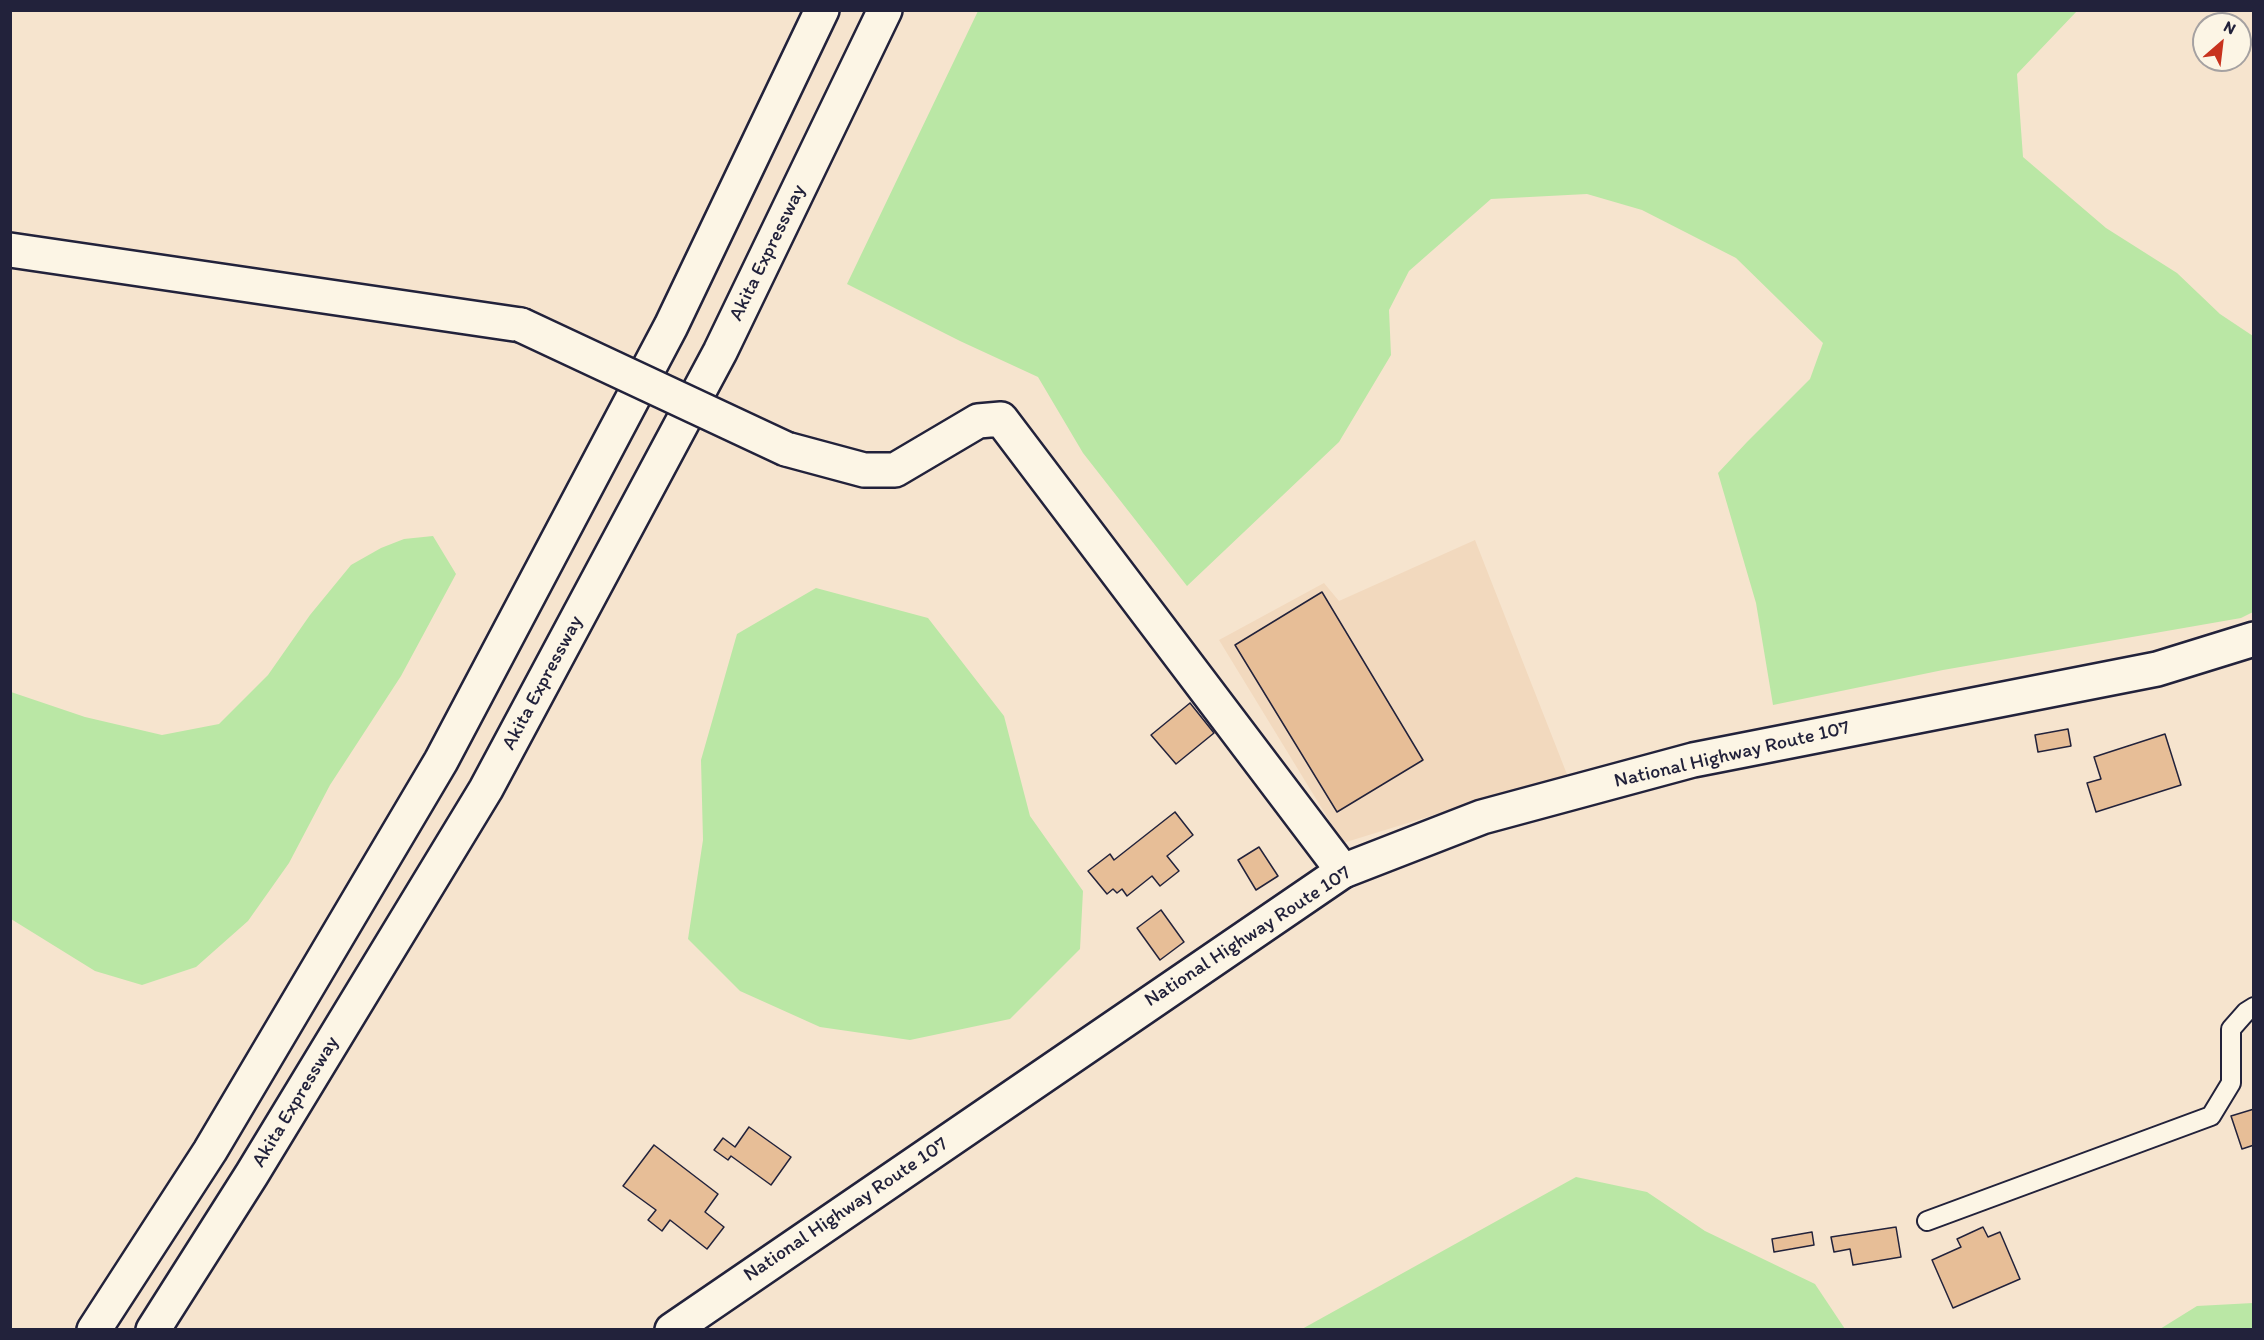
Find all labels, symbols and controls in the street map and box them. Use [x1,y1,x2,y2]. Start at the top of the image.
north arrow [2192,12,2252,72]
text: N [2221,17,2239,38]
street label: Akita Expressway [725,181,811,325]
street label: Akita Expressway [497,612,589,754]
street label: National Highway Route 107 [1612,716,1852,794]
street label: National Highway Route 107 [1140,861,1356,1013]
street label: Akita Expressway [247,1032,345,1172]
street label: National Highway Route 107 [739,1133,953,1287]

